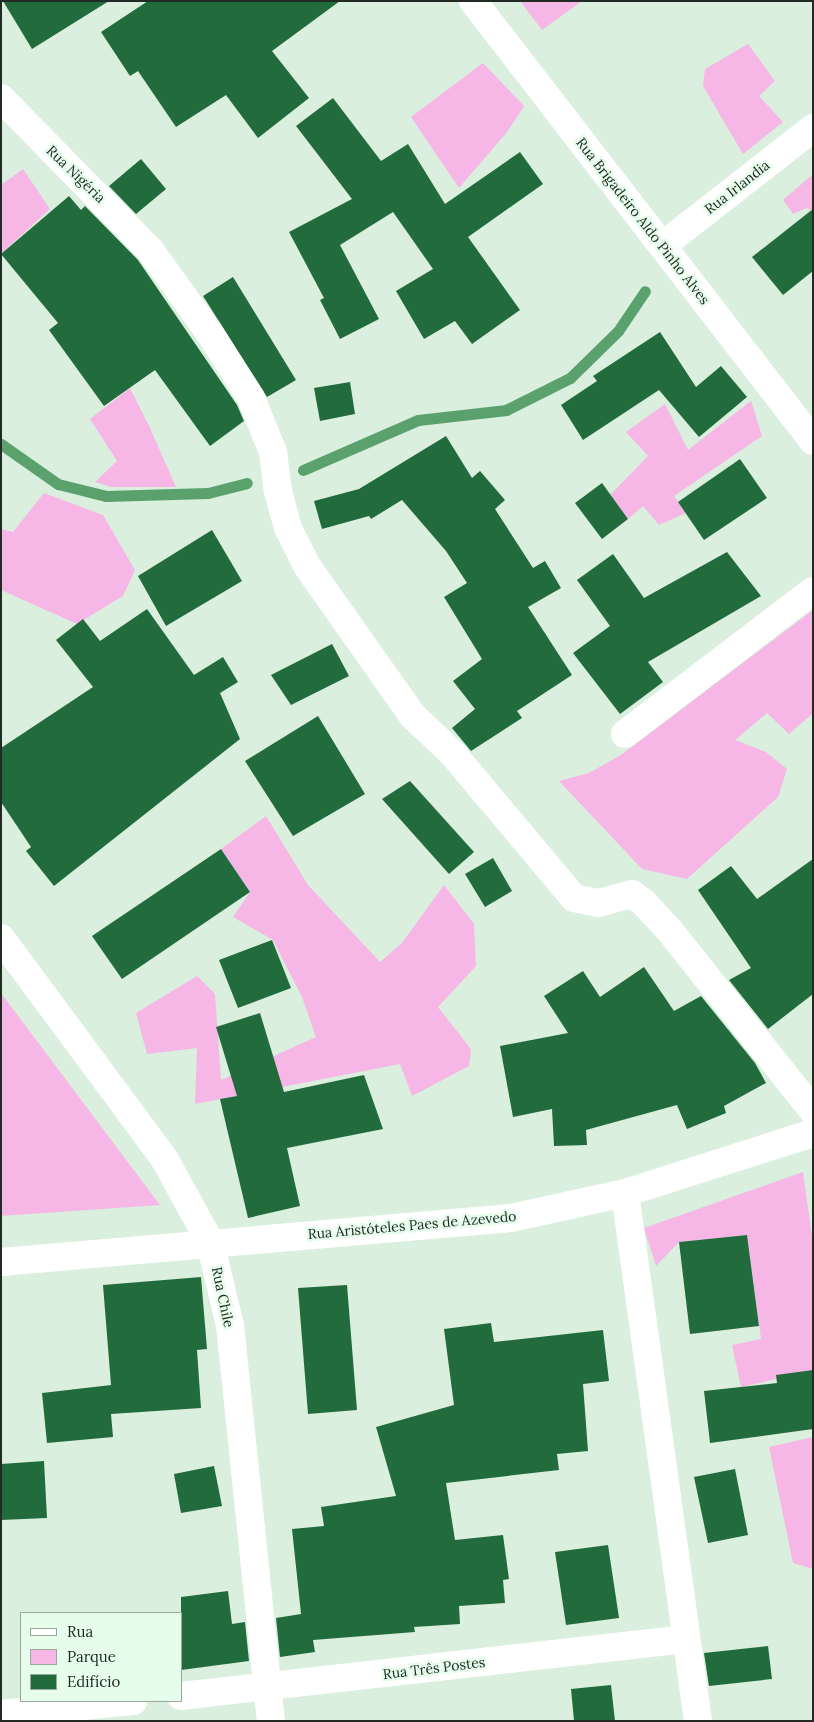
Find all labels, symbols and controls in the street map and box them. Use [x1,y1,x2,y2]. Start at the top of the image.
street label: Rua Brigadeiro Aldo Pinho Alves [573,134,713,308]
street label: Rua Nigéria [43,142,109,206]
street label: Rua Irlandia [701,156,773,218]
street label: Rua Aristóteles Paes de Azevedo [307,1208,517,1242]
street label: Rua Chile [208,1265,238,1329]
legend [20,1612,182,1702]
text: Rua [67,1622,93,1641]
text: Parque [67,1647,116,1666]
street label: Rua Três Postes [382,1653,486,1683]
text: Edifício [67,1672,120,1691]

